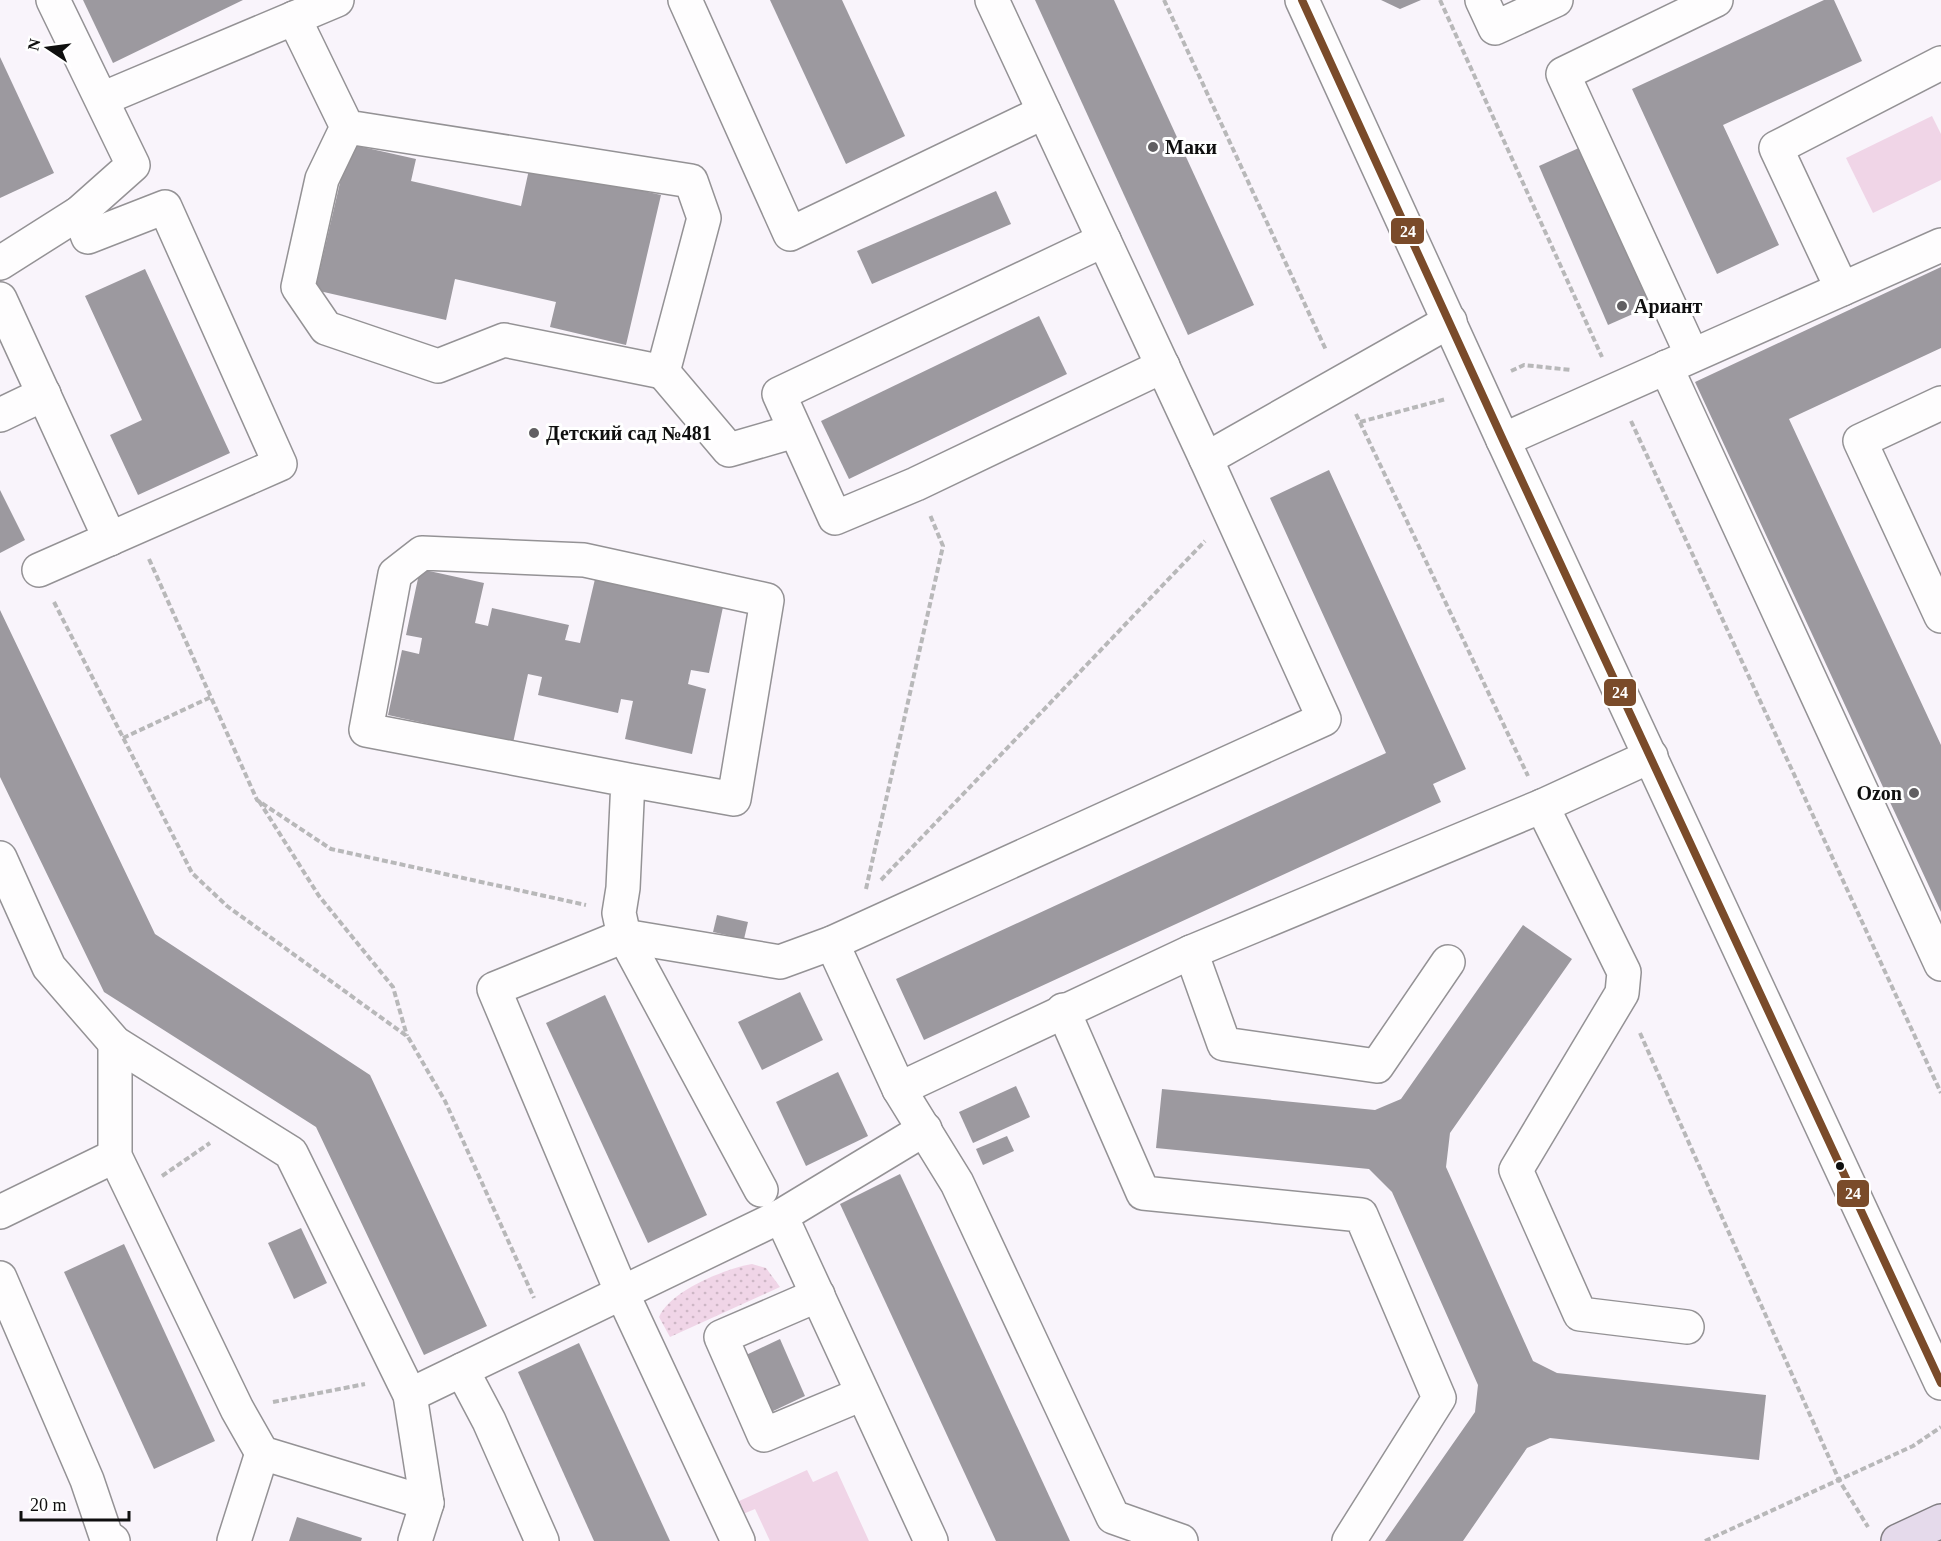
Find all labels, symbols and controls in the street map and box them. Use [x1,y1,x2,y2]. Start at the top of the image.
north arrow [18,18,78,78]
text: N [24,37,44,52]
place label: Маки [1165,136,1217,158]
marker: Маки [1146,140,1160,154]
line badge: 24 [1390,217,1425,245]
text: 24 [1400,223,1416,240]
place label: Ариант [1634,295,1703,318]
marker: Ариант [1615,299,1629,313]
place label: Детский сад №481 [546,422,712,445]
marker: Детский сад №481 [527,426,541,440]
line badge: 24 [1603,678,1637,707]
text: 24 [1612,684,1628,701]
place label: Ozon [1856,782,1902,804]
marker: Ozon [1907,786,1921,800]
unlabelled marker [1834,1160,1846,1172]
line badge: 24 [1836,1179,1870,1208]
text: 24 [1845,1185,1861,1202]
scale bar [21,1484,129,1522]
text: 20 m [30,1495,67,1515]

